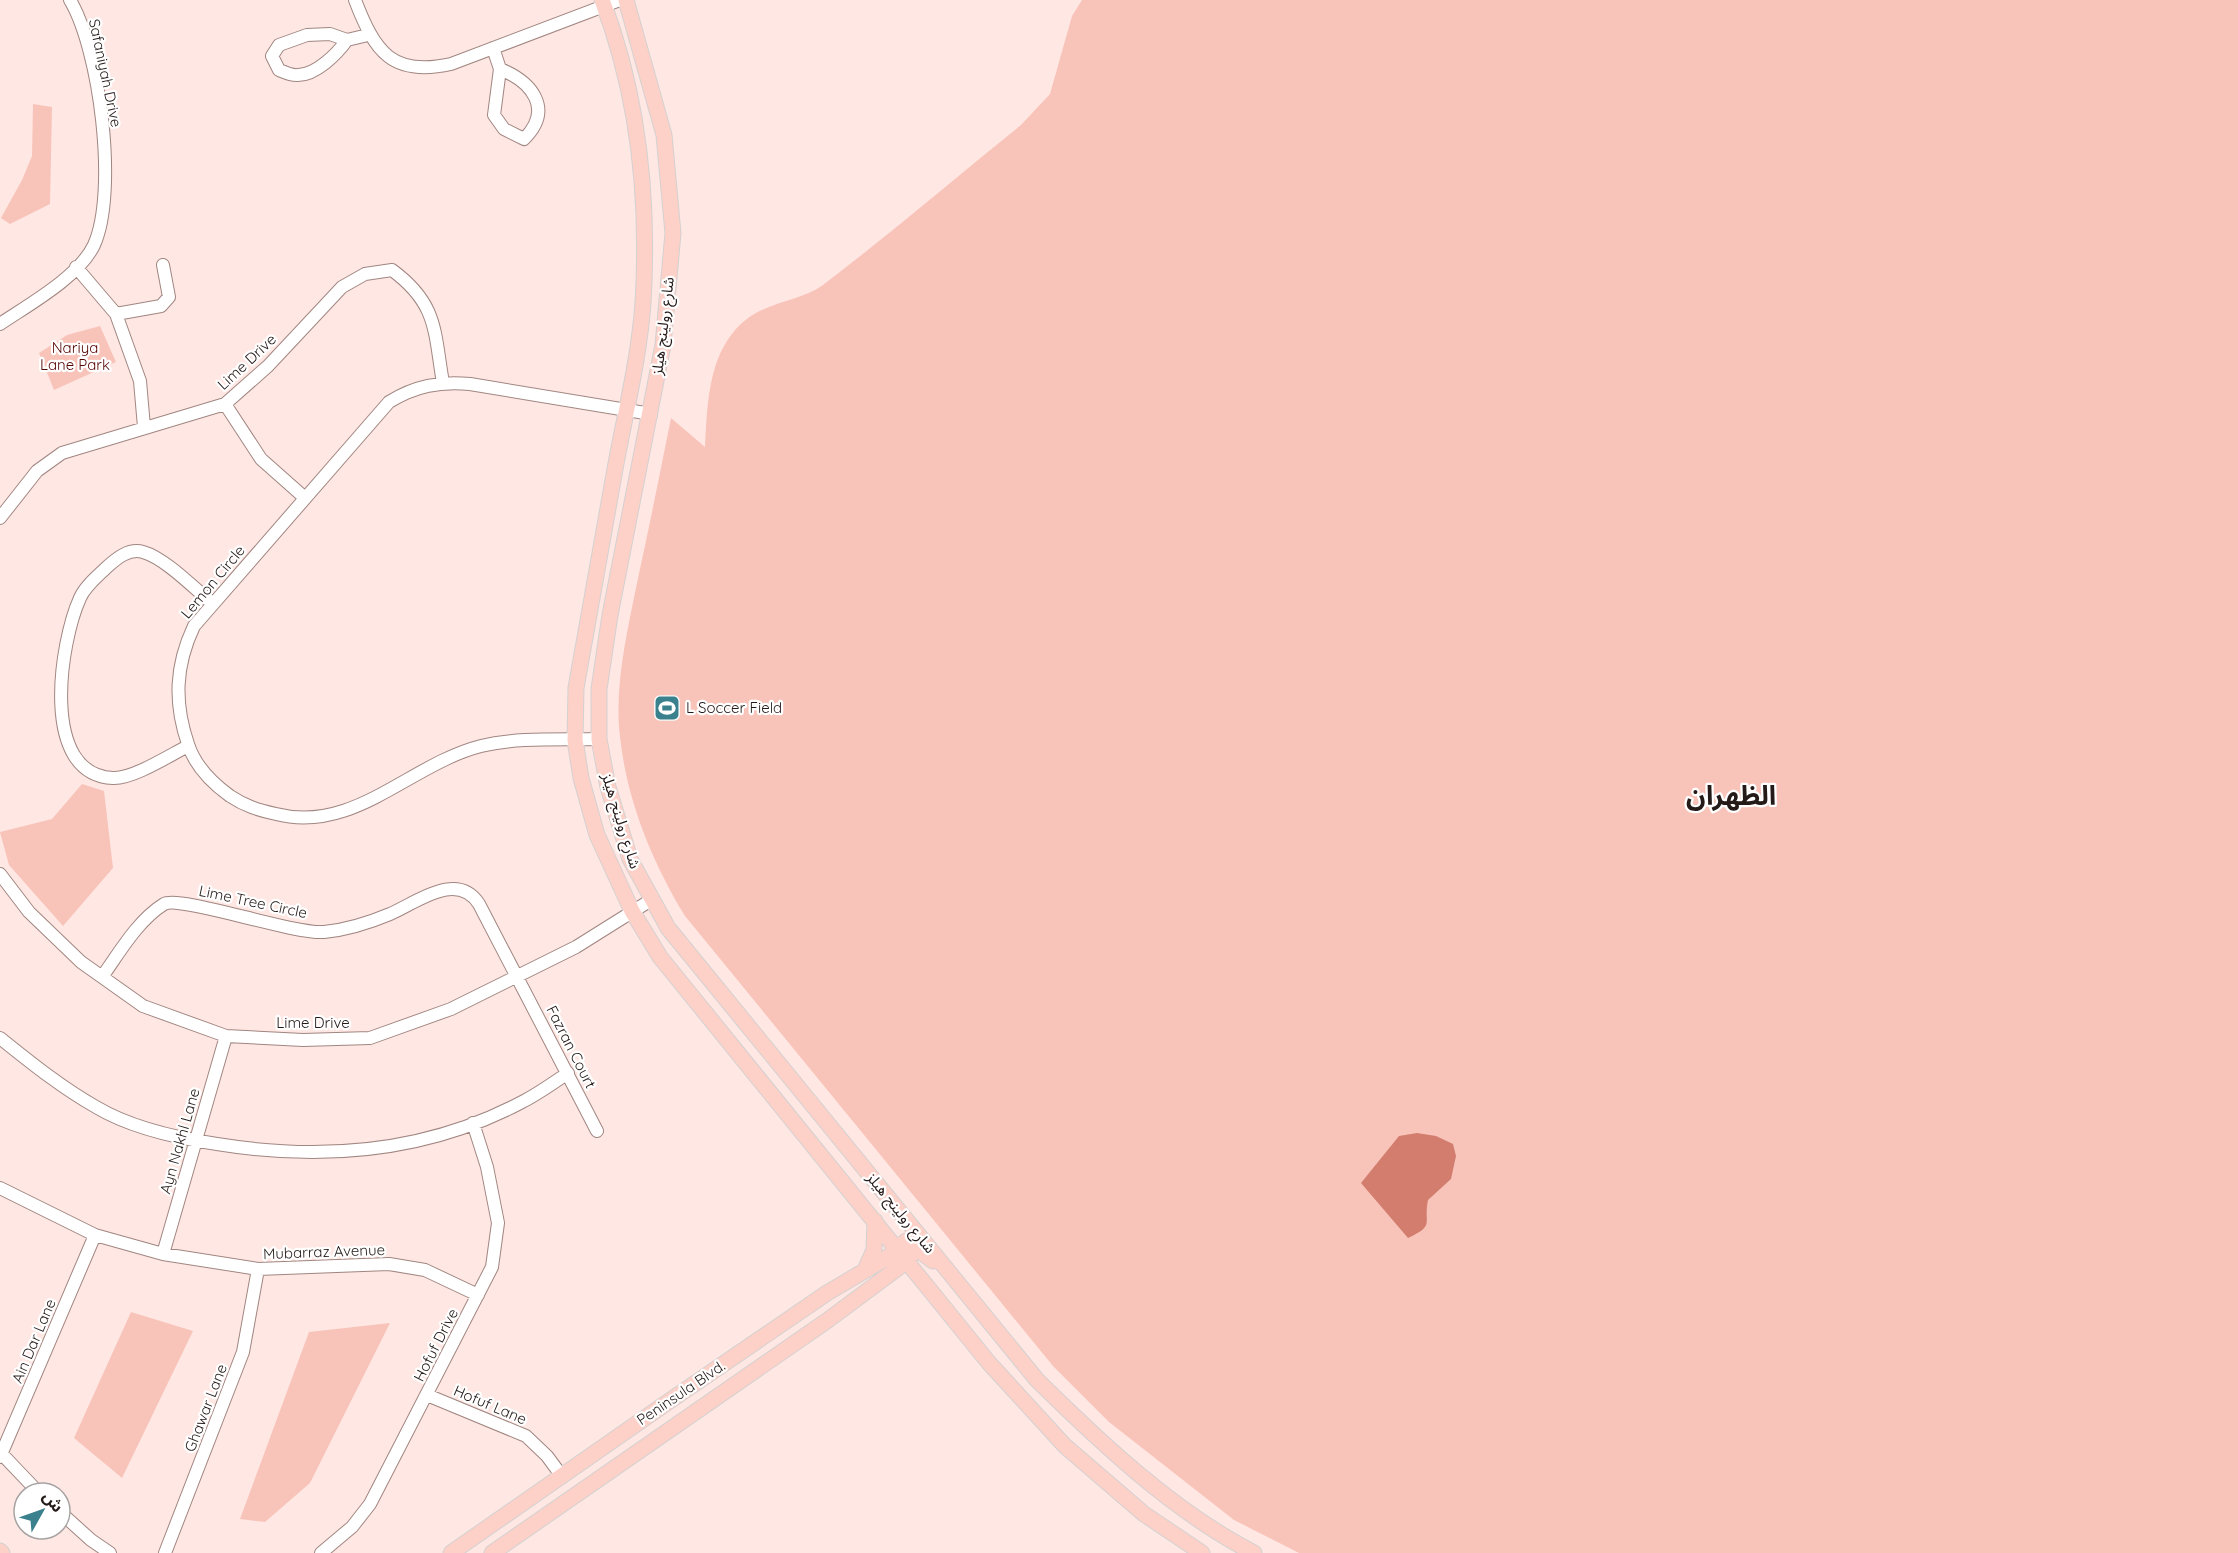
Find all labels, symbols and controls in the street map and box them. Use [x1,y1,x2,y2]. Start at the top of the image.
street label: Safaniyah Drive [85,17,126,129]
street label: شارع رولينج هيلز [647,276,681,377]
street label: Lime Drive [213,330,280,394]
park label: Nariya Lane Park [40,338,110,374]
street label: Lemon Circle [176,541,249,622]
sports icon: L Soccer Field [652,693,682,723]
place label: L Soccer Field [686,698,782,717]
street label: شارع رولينج هيلز [595,770,645,872]
district label: الظهران [1686,778,1776,812]
street label: Lime Tree Circle [197,881,309,922]
street label: Fazran Court [543,1002,600,1091]
street label: Lime Drive [276,1013,350,1032]
street label: Ayn Nakhl Lane [155,1086,204,1196]
street label: شارع رولينج هيلز [860,1168,940,1259]
street label: Mubarraz Avenue [263,1240,385,1263]
street label: Ain Dar Lane [7,1296,60,1386]
street label: Hofuf Drive [409,1305,462,1384]
street label: Peninsula Blvd. [633,1356,729,1429]
street label: Ghawar Lane [180,1361,231,1454]
street label: Hofuf Lane [451,1381,530,1428]
north arrow [12,1481,72,1541]
text: ش [39,1487,68,1516]

